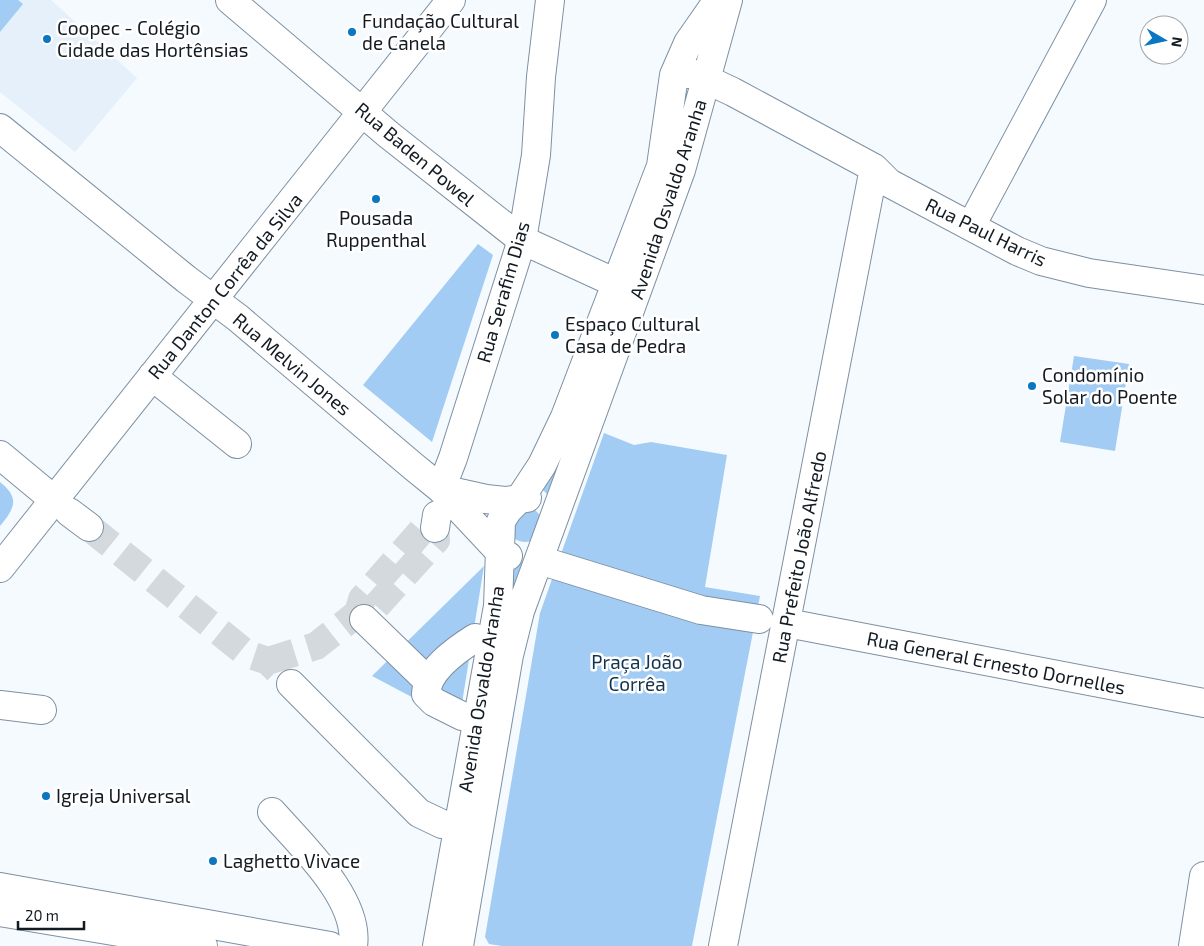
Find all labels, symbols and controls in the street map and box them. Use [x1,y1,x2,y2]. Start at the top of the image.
place label: Fundação Cultural de Canela [362,9,519,54]
north arrow [1139,15,1189,65]
place label: Coopec - Colégio Cidade das Hortênsias [57,16,248,61]
marker: Fundação Cultural de Canela [346,26,358,38]
marker: Coopec - Colégio Cidade das Hortênsias [41,33,53,45]
text: N [1168,36,1187,48]
street label: Avenida Osvaldo Aranha [624,96,711,302]
street label: Rua Baden Powel [351,97,480,211]
street label: Rua Danton Corrêa da Silva [142,188,307,383]
street label: Rua Paul Harris [922,192,1050,271]
marker: Pousada Ruppenthal [370,193,382,205]
place label: Pousada Ruppenthal [326,206,426,251]
street label: Rua Serafim Dias [471,219,534,365]
street label: Rua Melvin Jones [229,308,356,420]
place label: Espaço Cultural Casa de Pedra [565,312,700,357]
marker: Espaço Cultural Casa de Pedra [549,329,561,341]
place label: Condomínio Solar do Poente [1042,363,1177,408]
marker: Condomínio Solar do Poente [1026,380,1038,392]
street label: Rua Prefeito João Alfredo [767,449,830,665]
street label: Avenida Osvaldo Aranha [453,584,508,794]
street label: Rua General Ernesto Dornelles [865,626,1127,699]
park label: Praça João Corrêa [591,650,683,695]
place label: Igreja Universal [56,784,191,807]
marker: Igreja Universal [40,790,52,802]
place label: Laghetto Vivace [223,849,360,872]
marker: Laghetto Vivace [207,855,219,867]
scale bar [18,898,84,930]
text: 20 m [25,906,59,924]

